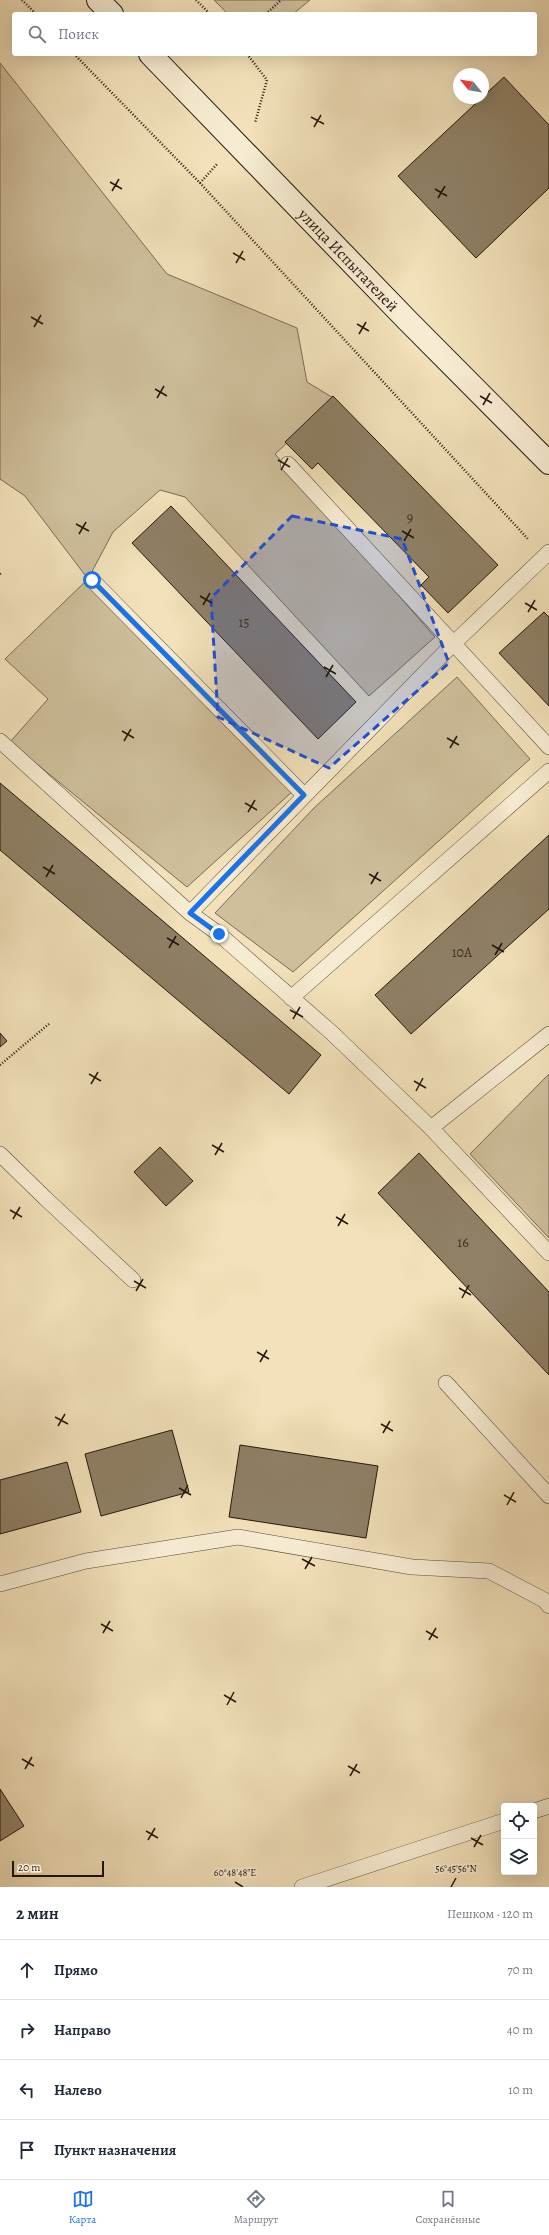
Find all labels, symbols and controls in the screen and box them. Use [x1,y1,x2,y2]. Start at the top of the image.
search box [12,12,537,56]
icon: search [26,23,48,45]
text: Поиск [58,24,99,44]
north arrow [453,68,489,104]
street label: улица Испытателей [292,203,403,317]
house number: 9 [407,508,413,527]
route start [83,571,101,589]
house number: 15 [239,613,249,632]
route end [210,925,228,943]
house number: 10А [452,943,473,962]
house number: 16 [457,1233,469,1252]
map controls [501,1803,537,1875]
button: locate [501,1803,537,1839]
button: layers [501,1839,537,1875]
scale bar [12,1859,104,1878]
text: 20 m [18,1860,40,1875]
text: 56°45'56"N [435,1862,477,1875]
text: 60°48'48"E [214,1866,256,1879]
text: 2 мин [16,1902,59,1925]
text: Пешком · 120 m [447,1905,533,1922]
icon: ahead [16,1959,38,1981]
text: Прямо [54,1960,98,1980]
text: 70 m [507,1961,533,1978]
icon: right [16,2019,38,2041]
text: Направо [54,2020,111,2040]
text: 40 m [507,2021,533,2038]
icon: left [16,2079,38,2101]
text: Налево [54,2080,102,2100]
text: 10 m [508,2081,533,2098]
icon: arrive [16,2139,38,2161]
text: Пункт назначения [54,2140,176,2160]
tab: Карта [69,2188,96,2227]
tab: Маршрут [234,2188,278,2227]
tab: Сохранённые [415,2188,480,2227]

